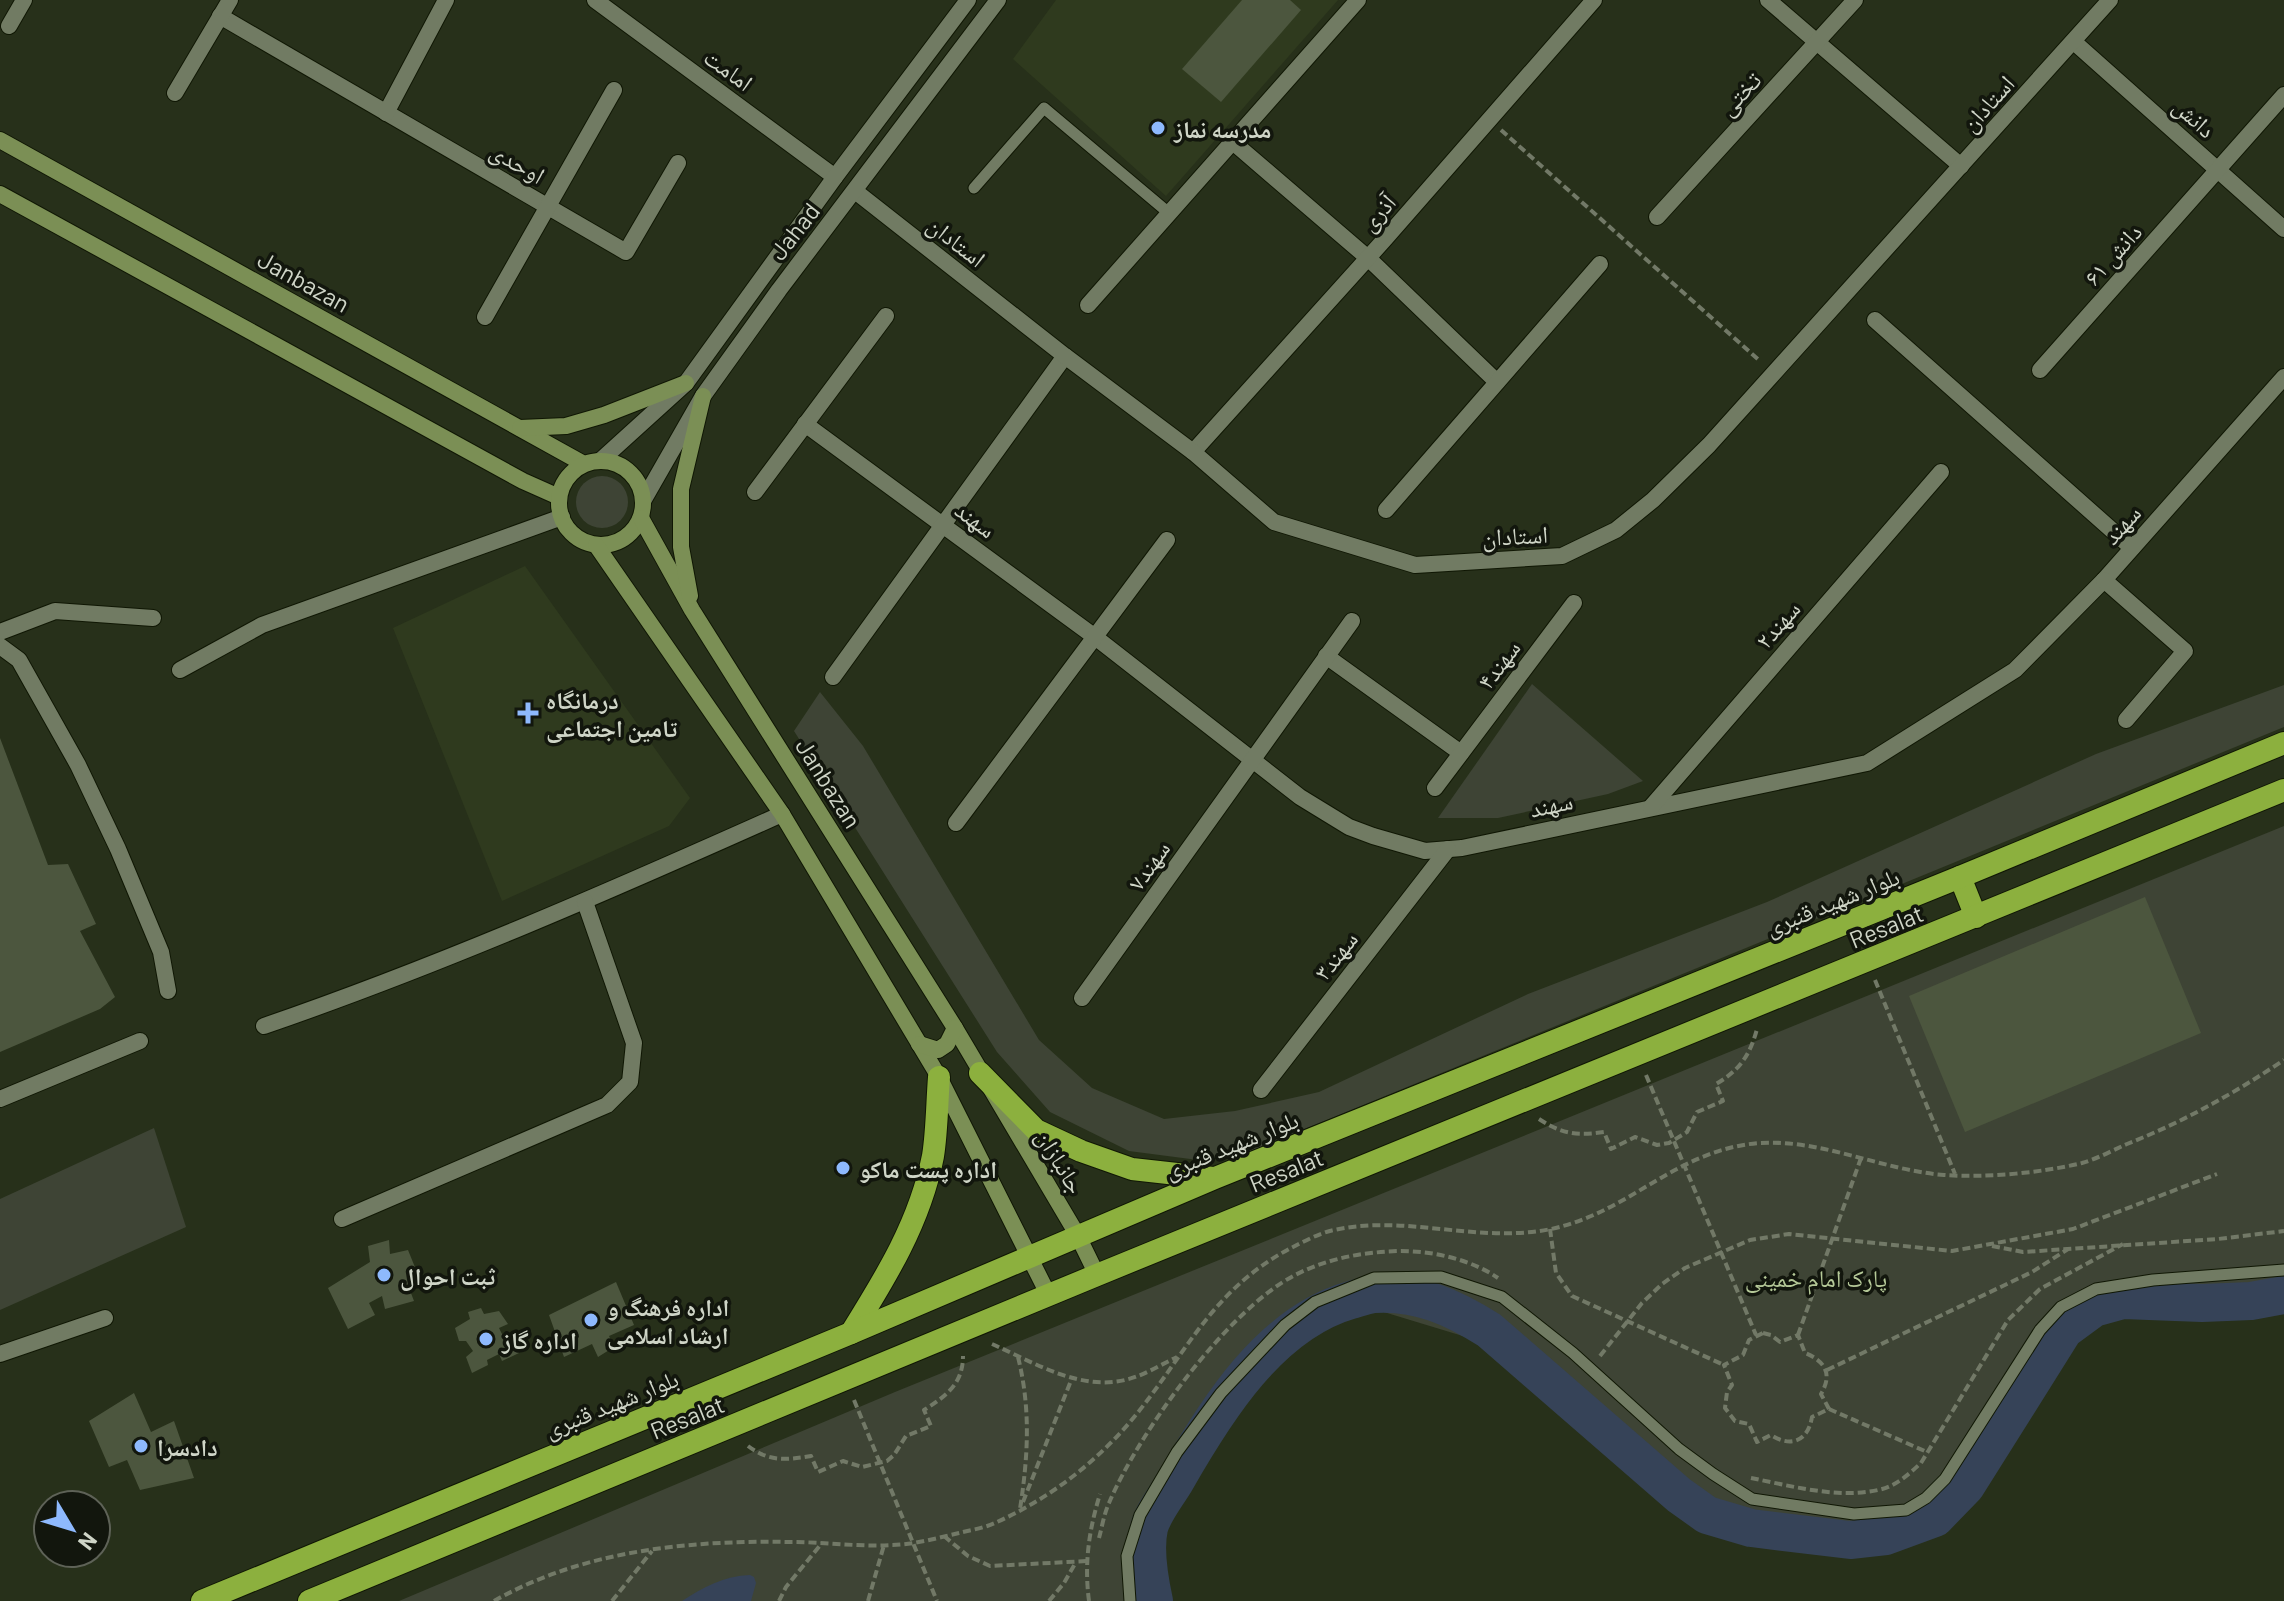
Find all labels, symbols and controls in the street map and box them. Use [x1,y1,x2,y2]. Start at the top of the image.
street label: امامت [699,42,759,96]
street label: تختی [1712,65,1767,122]
street label: استادان [1954,69,2021,138]
street label: دانش [2167,91,2222,144]
place label: مدرسه نماز [1173,114,1271,143]
marker: مدرسه نماز [1149,119,1167,137]
street label: اوحدی [485,135,551,190]
street label: آذری [1353,187,1402,237]
street label: Jahad [763,197,825,265]
street label: استادان [921,209,992,274]
street label: دانش ۶۱ [2077,217,2148,292]
street label: Janbazan [253,244,355,318]
street label: سهند [950,494,1002,544]
street label: سهند [2096,498,2146,550]
street label: استادان [1481,519,1549,552]
street label: سهند۲ [1748,594,1806,654]
street label: سهند۴ [1470,634,1526,694]
place label: درمانگاه تامین اجتماعی [546,685,678,743]
marker: درمانگاه تامین اجتماعی [517,702,539,724]
street label: Janbazan [790,733,868,833]
street label: سهند [1527,785,1575,823]
street label: سهند۷ [1121,835,1175,895]
street label: بلوار شهید قنبری [1761,861,1904,942]
street label: Resalat [1845,898,1927,954]
street label: سهند۳ [1307,925,1363,985]
street label: بلوار شهید قنبری [1160,1104,1303,1185]
street label: جانبازان [1030,1124,1091,1199]
street label: Resalat [1245,1142,1327,1198]
place label: اداره پست ماکو [859,1154,997,1184]
marker: اداره پست ماکو [834,1159,852,1177]
place label: ثبت احوال [400,1261,496,1291]
park label: پارک امام خمینی [1745,1263,1887,1295]
marker: ثبت احوال [375,1266,393,1284]
place label: اداره فرهنگ و ارشاد اسلامی [607,1292,729,1350]
marker: اداره فرهنگ و ارشاد اسلامی [582,1311,600,1329]
place label: اداره گاز [501,1325,577,1354]
marker: اداره گاز [477,1330,495,1348]
street label: بلوار شهید قنبری [540,1363,683,1444]
street label: Resalat [646,1389,728,1445]
place label: دادسرا [157,1432,218,1461]
marker: دادسرا [132,1437,150,1455]
north arrow [32,1489,112,1569]
text: N [74,1528,103,1556]

